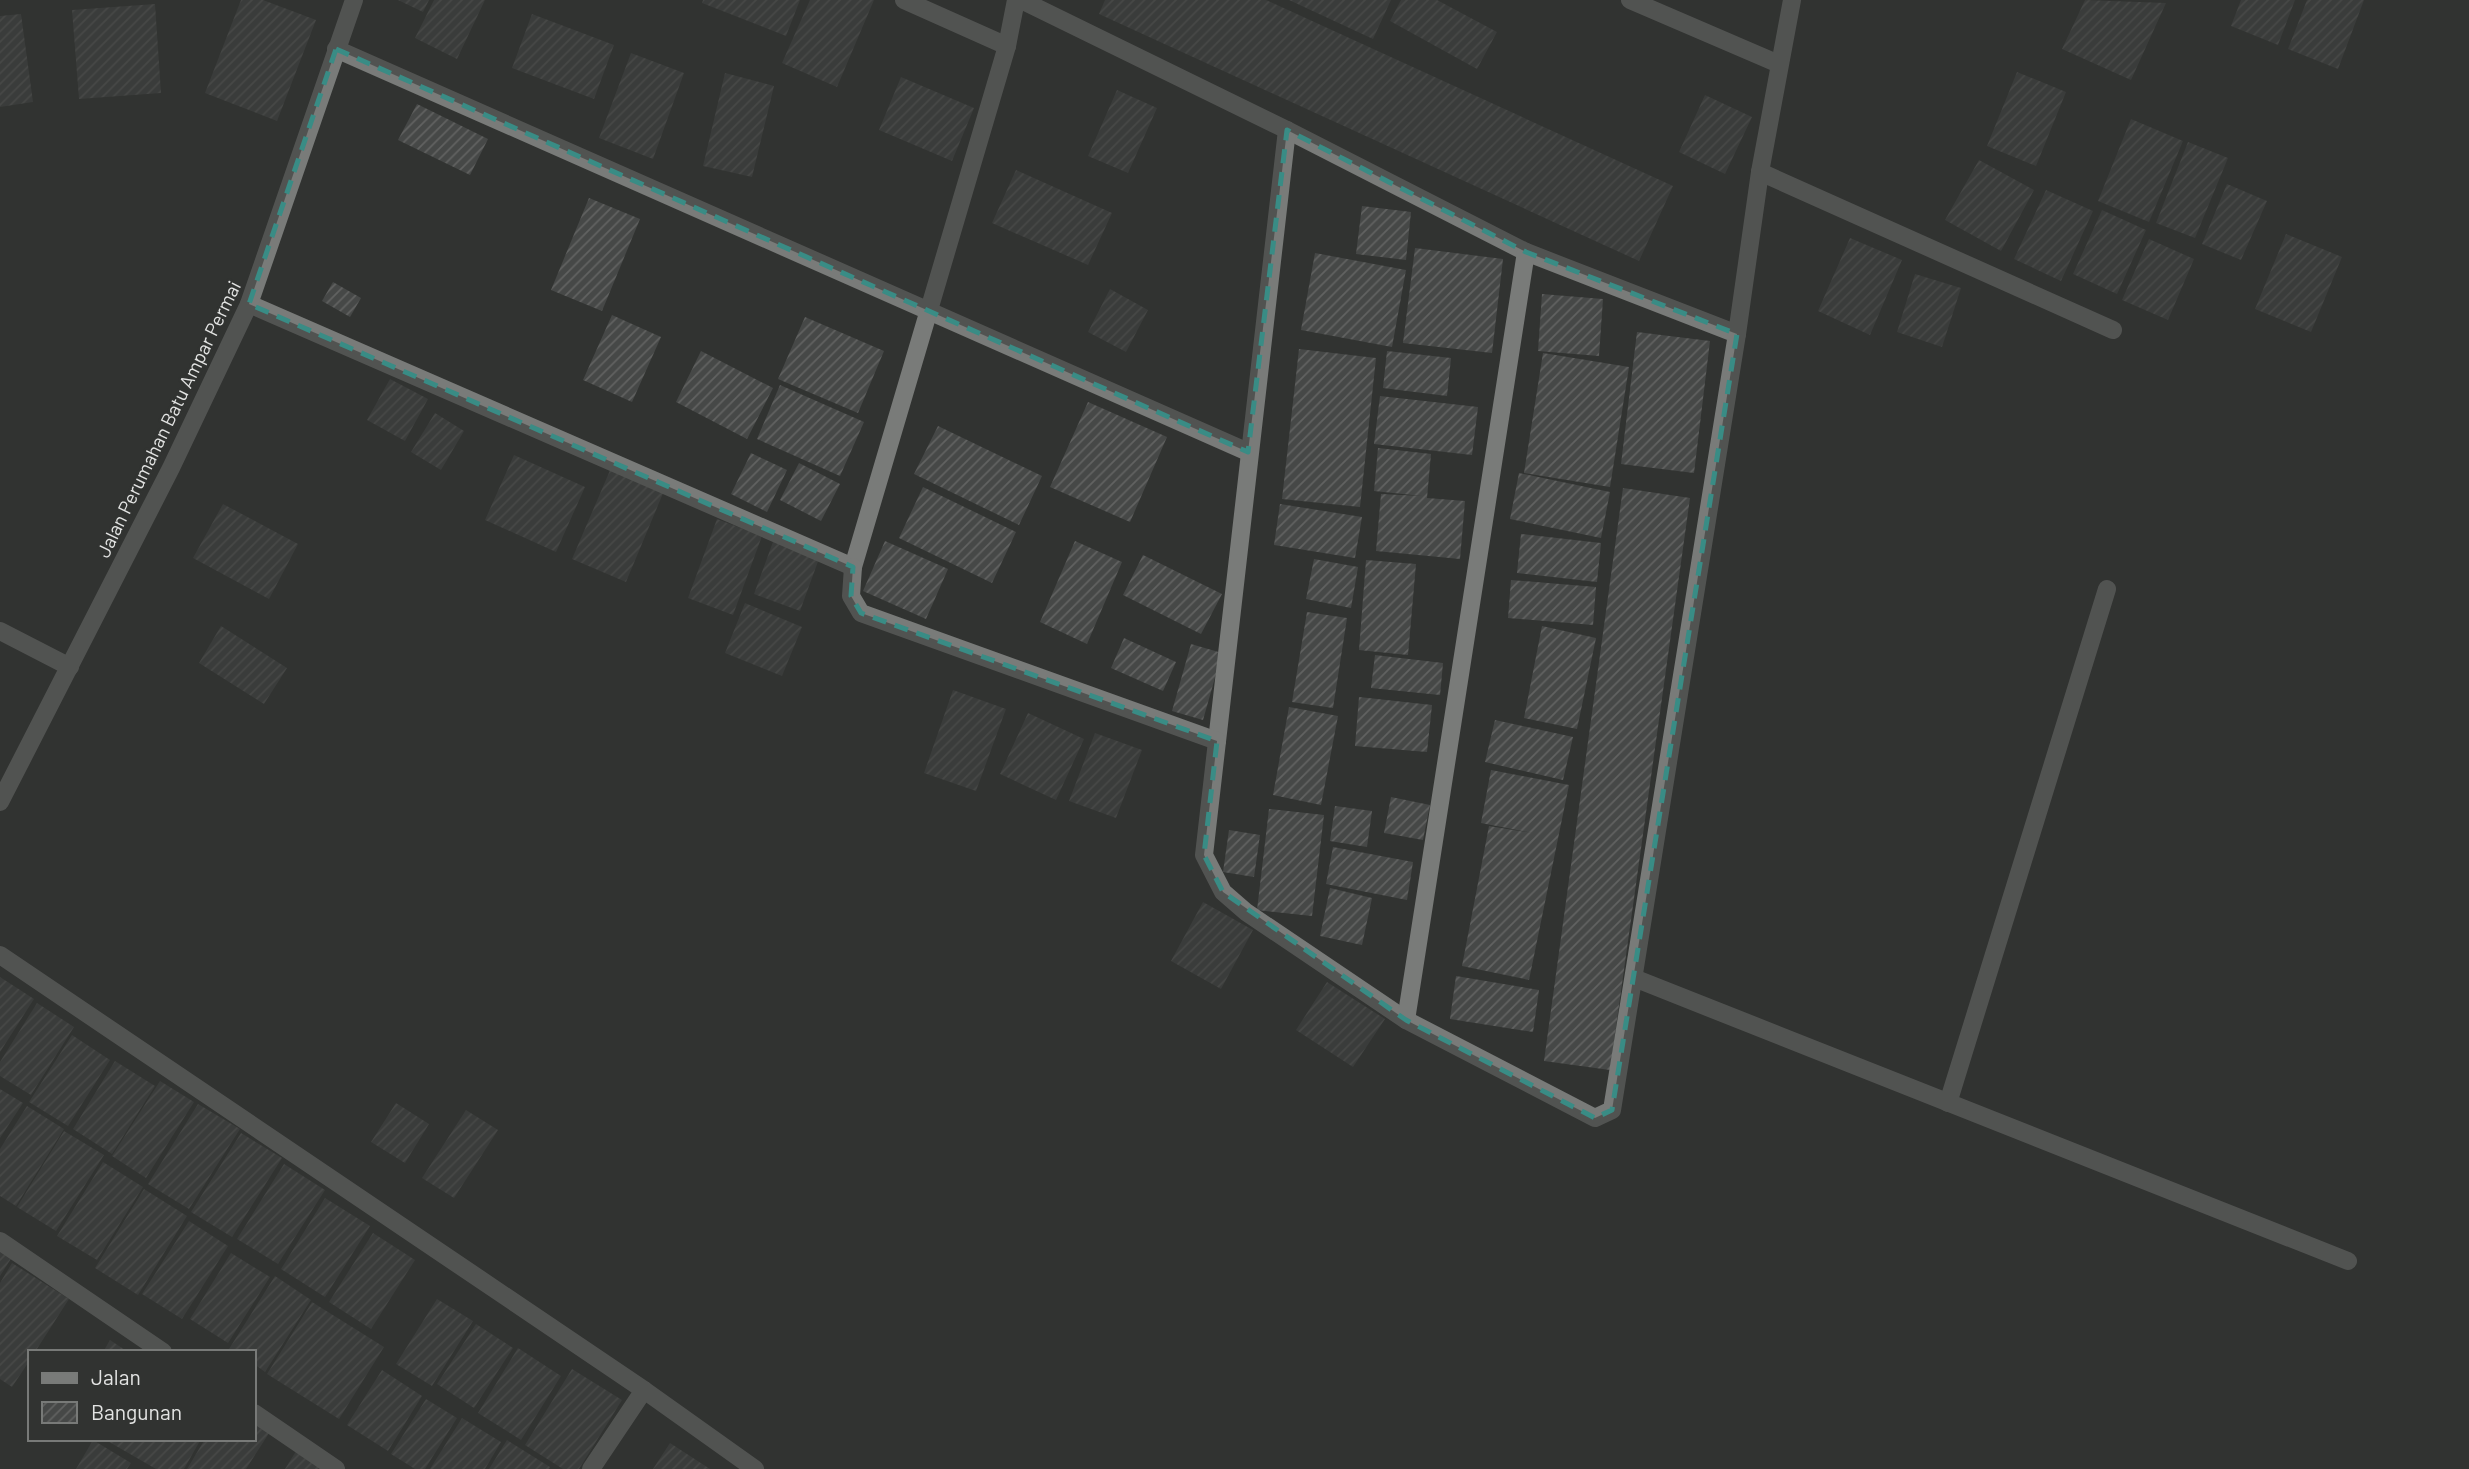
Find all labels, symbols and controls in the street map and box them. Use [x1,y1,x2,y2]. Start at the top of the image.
street label: Jalan Perumahan Batu Ampar Permai [91,277,245,561]
legend [28,1350,256,1441]
text: Jalan [91,1364,141,1389]
text: Bangunan [91,1399,182,1424]

